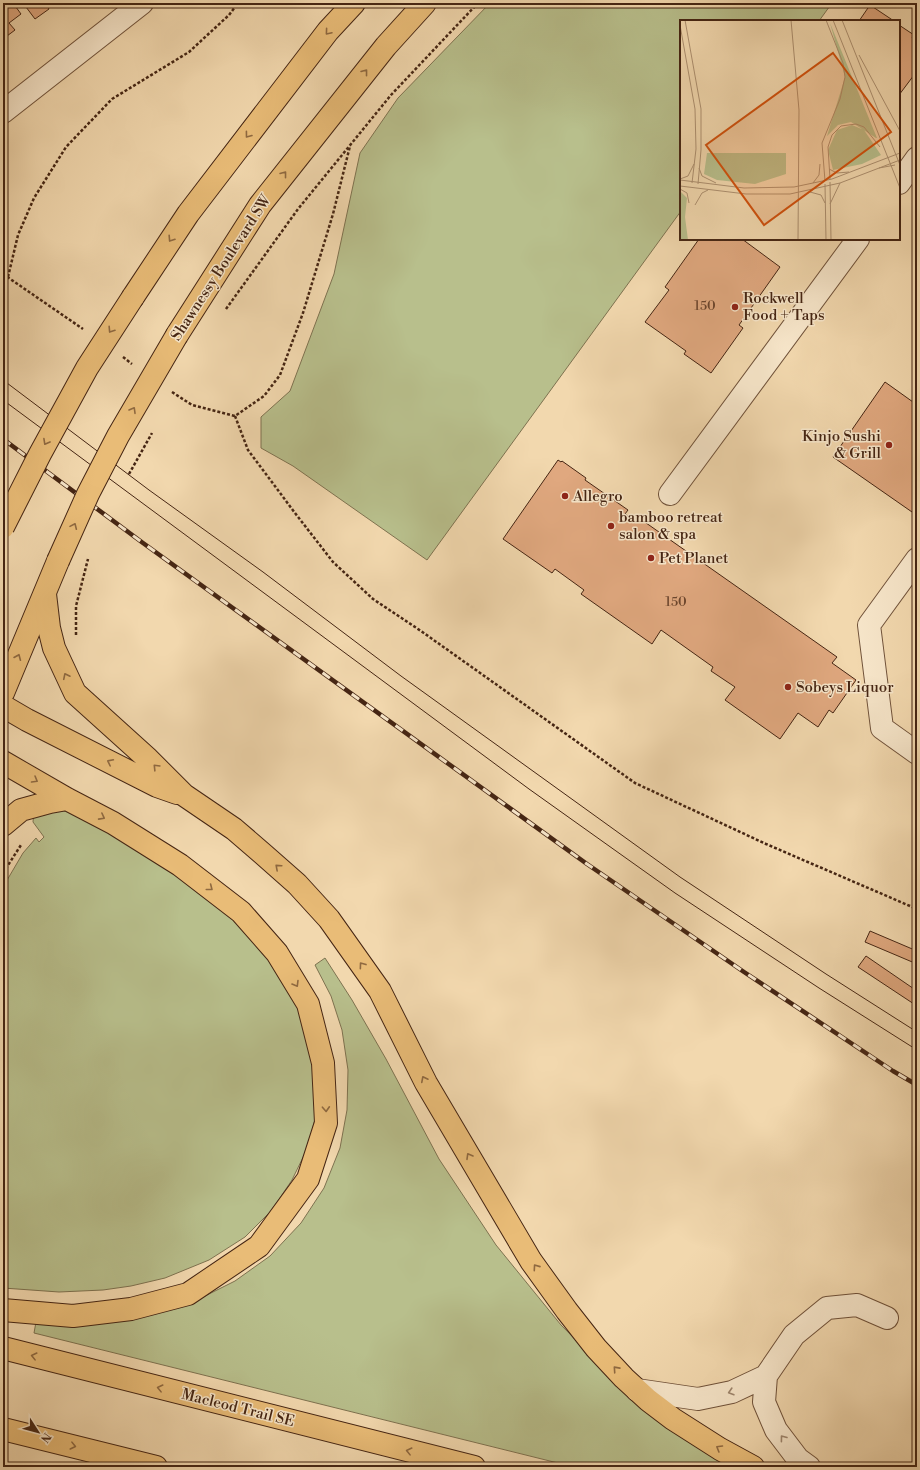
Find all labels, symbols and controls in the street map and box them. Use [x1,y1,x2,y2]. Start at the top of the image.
inset map [680,20,900,240]
one-way arrow [325,27,332,34]
one-way arrow [360,70,367,77]
one-way arrow [246,130,253,137]
one-way arrow [279,172,286,179]
street label: Shawnessy Boulevard SW [167,191,275,344]
one-way arrow [168,235,176,242]
place label: Rockwell Food + Taps [743,289,825,325]
house number: 150 [694,298,716,314]
marker: Rockwell Food + Taps [730,302,740,312]
one-way arrow [109,326,116,333]
one-way arrow [128,407,135,414]
place label: Kinjo Sushi & Grill [802,427,882,463]
one-way arrow [44,438,51,446]
marker: Kinjo Sushi & Grill [884,440,894,450]
place label: Allegro [572,487,623,506]
marker: Allegro [560,491,570,501]
place label: bamboo retreat salon & spa [619,508,724,544]
marker: bamboo retreat salon & spa [606,521,616,531]
one-way arrow [69,522,77,530]
place label: Pet Planet [659,549,729,568]
marker: Pet Planet [646,553,656,563]
house number: 150 [665,594,687,610]
one-way arrow [13,654,21,662]
one-way arrow [63,672,71,680]
place label: Sobeys Liquor [796,678,894,697]
marker: Sobeys Liquor [783,682,793,692]
one-way arrow [106,760,114,767]
one-way arrow [154,765,161,772]
one-way arrow [31,776,38,783]
one-way arrow [98,812,105,820]
one-way arrow [275,865,282,872]
one-way arrow [206,883,213,890]
one-way arrow [360,963,367,970]
one-way arrow [291,980,298,987]
one-way arrow [422,1076,429,1083]
one-way arrow [321,1106,330,1112]
one-way arrow [466,1153,473,1160]
one-way arrow [533,1264,541,1271]
one-way arrow [31,1352,38,1361]
one-way arrow [613,1366,621,1374]
one-way arrow [157,1384,164,1393]
street label: Macleod Trail SE [180,1385,296,1431]
one-way arrow [727,1387,734,1396]
north arrow [18,1412,58,1452]
text: N [37,1430,54,1445]
one-way arrow [780,1436,787,1443]
one-way arrow [70,1442,76,1450]
one-way arrow [716,1445,723,1453]
one-way arrow [405,1447,412,1455]

